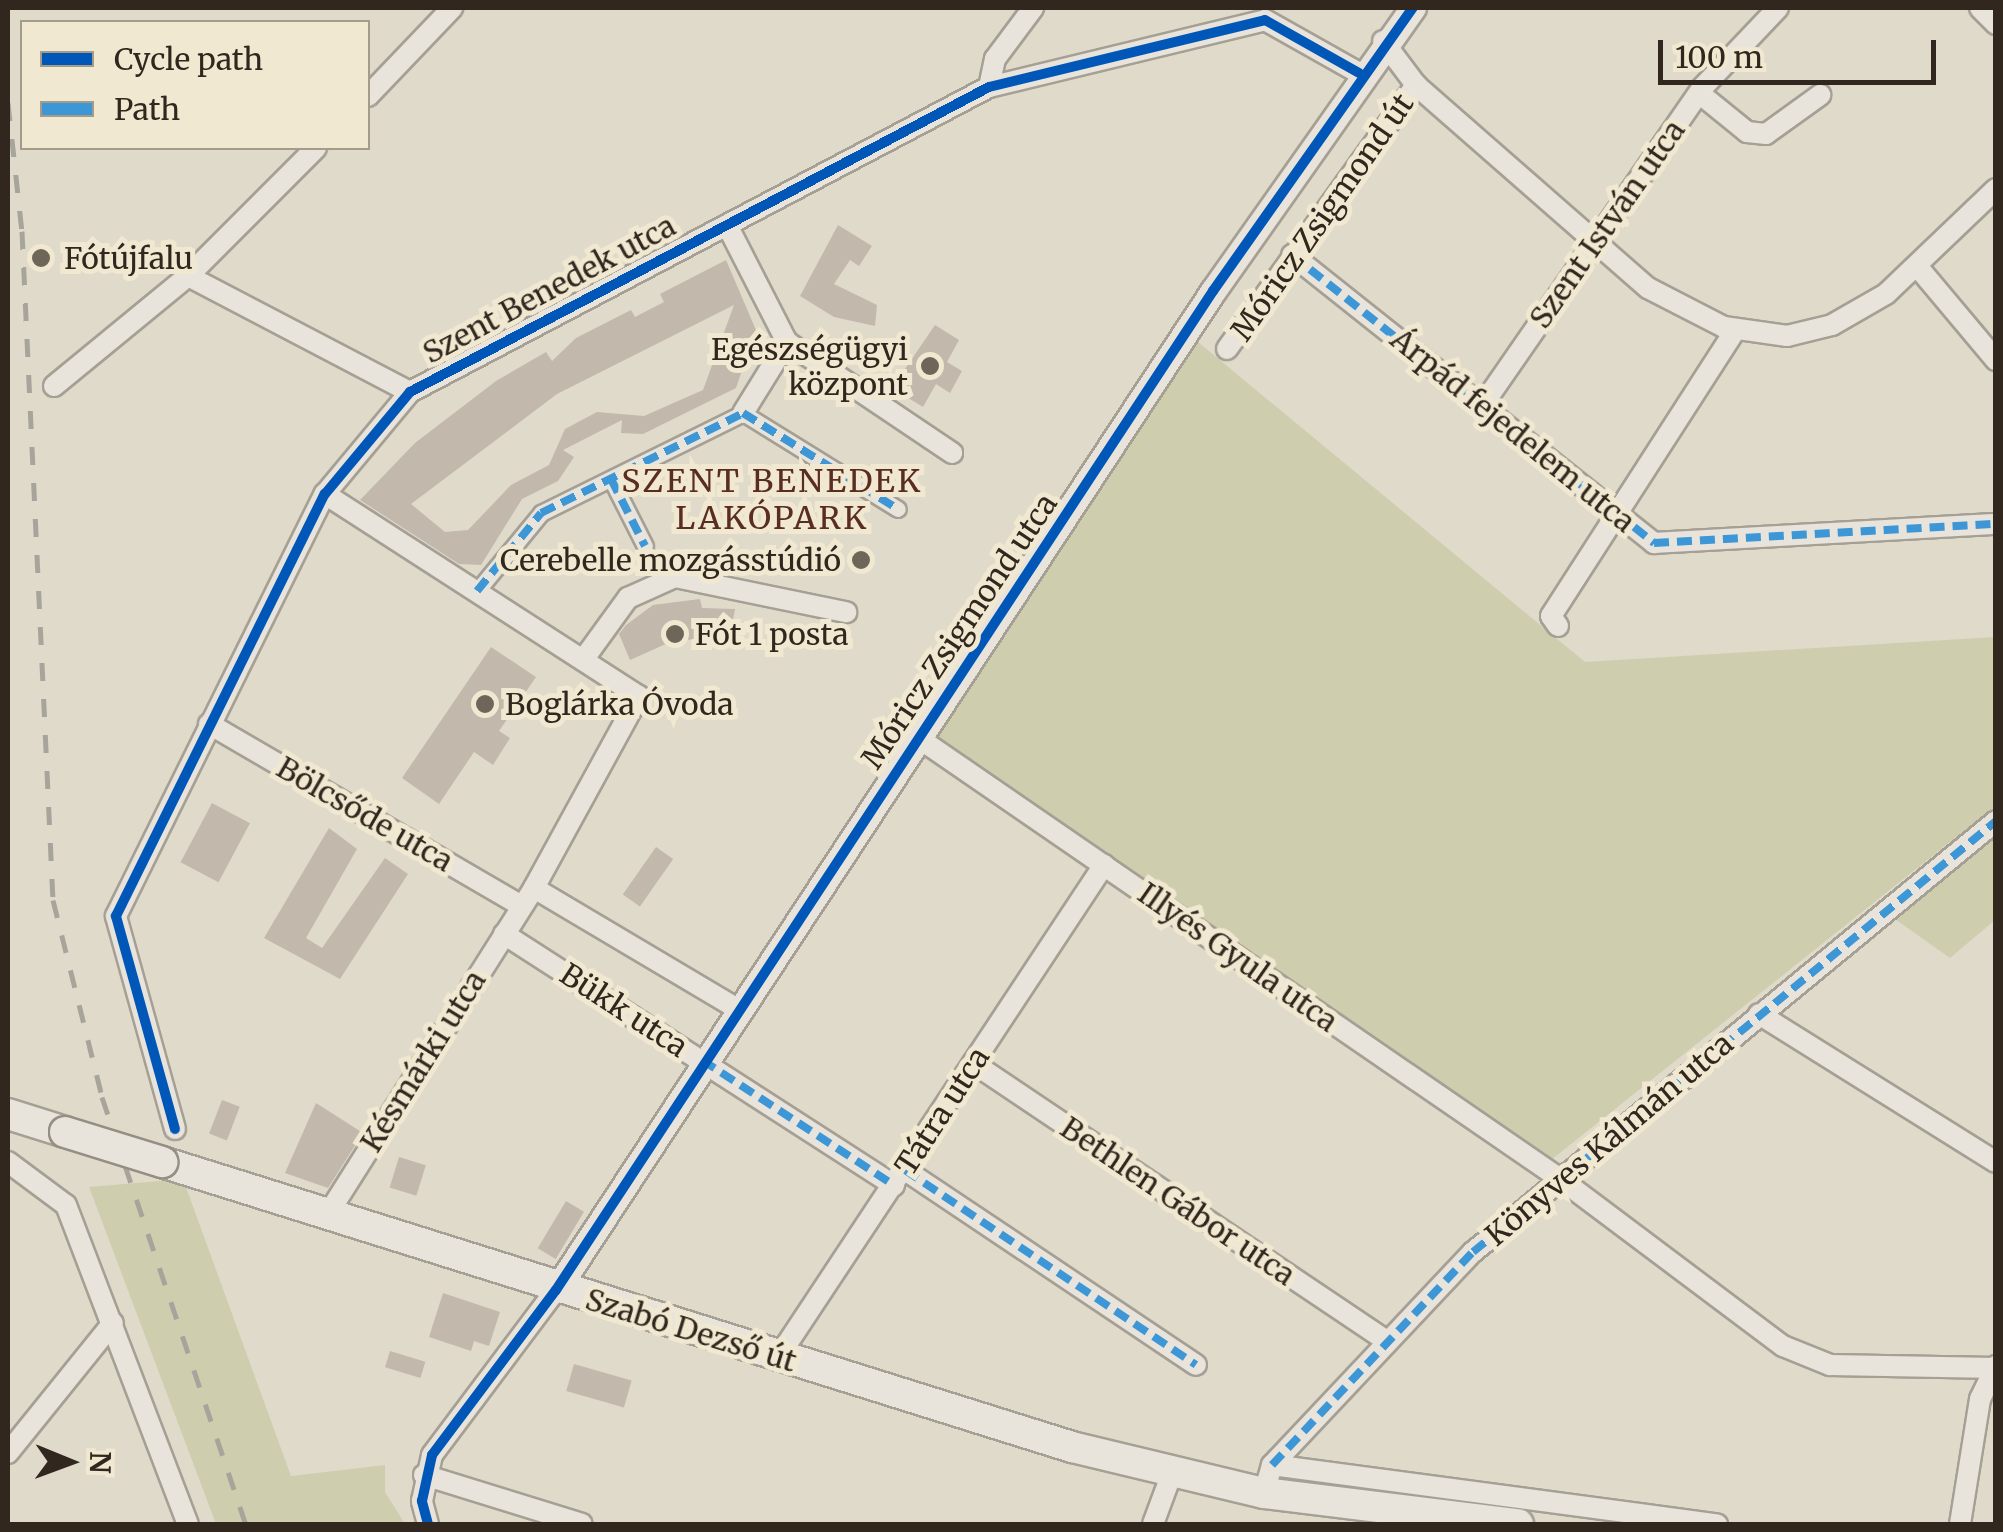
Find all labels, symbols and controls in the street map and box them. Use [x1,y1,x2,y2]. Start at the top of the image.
legend [20,20,370,150]
scale bar [1663,20,1940,82]
text: 100 m [1675,38,1763,76]
text: Cycle path [114,40,263,78]
street label: Móricz Zsigmond út [1223,87,1421,347]
text: Path [114,90,180,128]
street label: Szent István utca [1522,113,1692,335]
street label: Szent Benedek utca [417,207,681,371]
place label: Fótújfalu [64,240,193,276]
marker: Fótújfalu [28,245,54,271]
street label: Árpád fejedelem utca [1384,321,1642,539]
place label: Egészségügyi központ [711,331,908,402]
marker: Egészségügyi központ [917,353,943,379]
district label: SZENT BENEDEK LAKÓPARK [621,463,923,538]
street label: Móricz Zsigmond utca [854,487,1064,775]
place label: Cerebelle mozgásstúdió [500,542,841,578]
marker: Cerebelle mozgásstúdió [850,549,872,571]
place label: Fót 1 posta [695,616,849,652]
marker: Fót 1 posta [664,623,686,645]
place label: Boglárka Óvoda [505,686,734,722]
marker: Boglárka Óvoda [474,693,496,715]
street label: Bölcsőde utca [271,749,459,879]
street label: Illyés Gyula utca [1131,875,1345,1039]
street label: Bükk utca [554,956,694,1064]
street label: Késmárki utca [353,964,493,1158]
street label: Könyves Kálmán utca [1478,1025,1740,1253]
street label: Tátra utca [887,1040,997,1182]
street label: Bethlen Gábor utca [1054,1109,1302,1293]
street label: Szabó Dezső út [581,1281,801,1379]
north arrow [20,1412,120,1512]
text: N [82,1451,118,1474]

